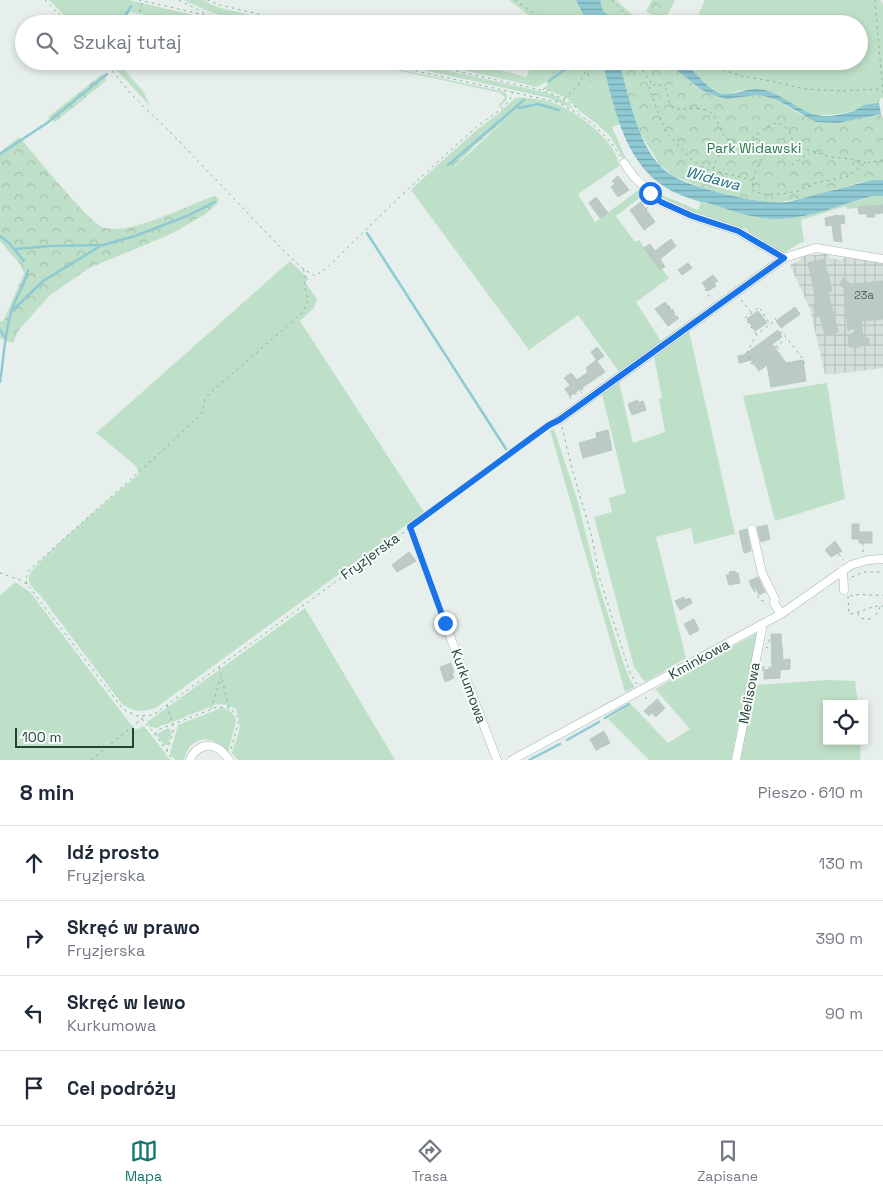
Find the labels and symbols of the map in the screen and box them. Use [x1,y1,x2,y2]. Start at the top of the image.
park label: Park Widawski [707,139,801,157]
water label: Widawa [684,162,743,194]
route start [639,182,662,205]
house number: 23a [854,288,874,302]
street label: Fryzjerska [337,529,403,583]
route end [434,612,457,635]
street label: Kminkowa [665,635,733,683]
street label: Kurkumowa [447,646,491,726]
street label: Melisowa [734,661,764,725]
scale bar [15,725,134,748]

